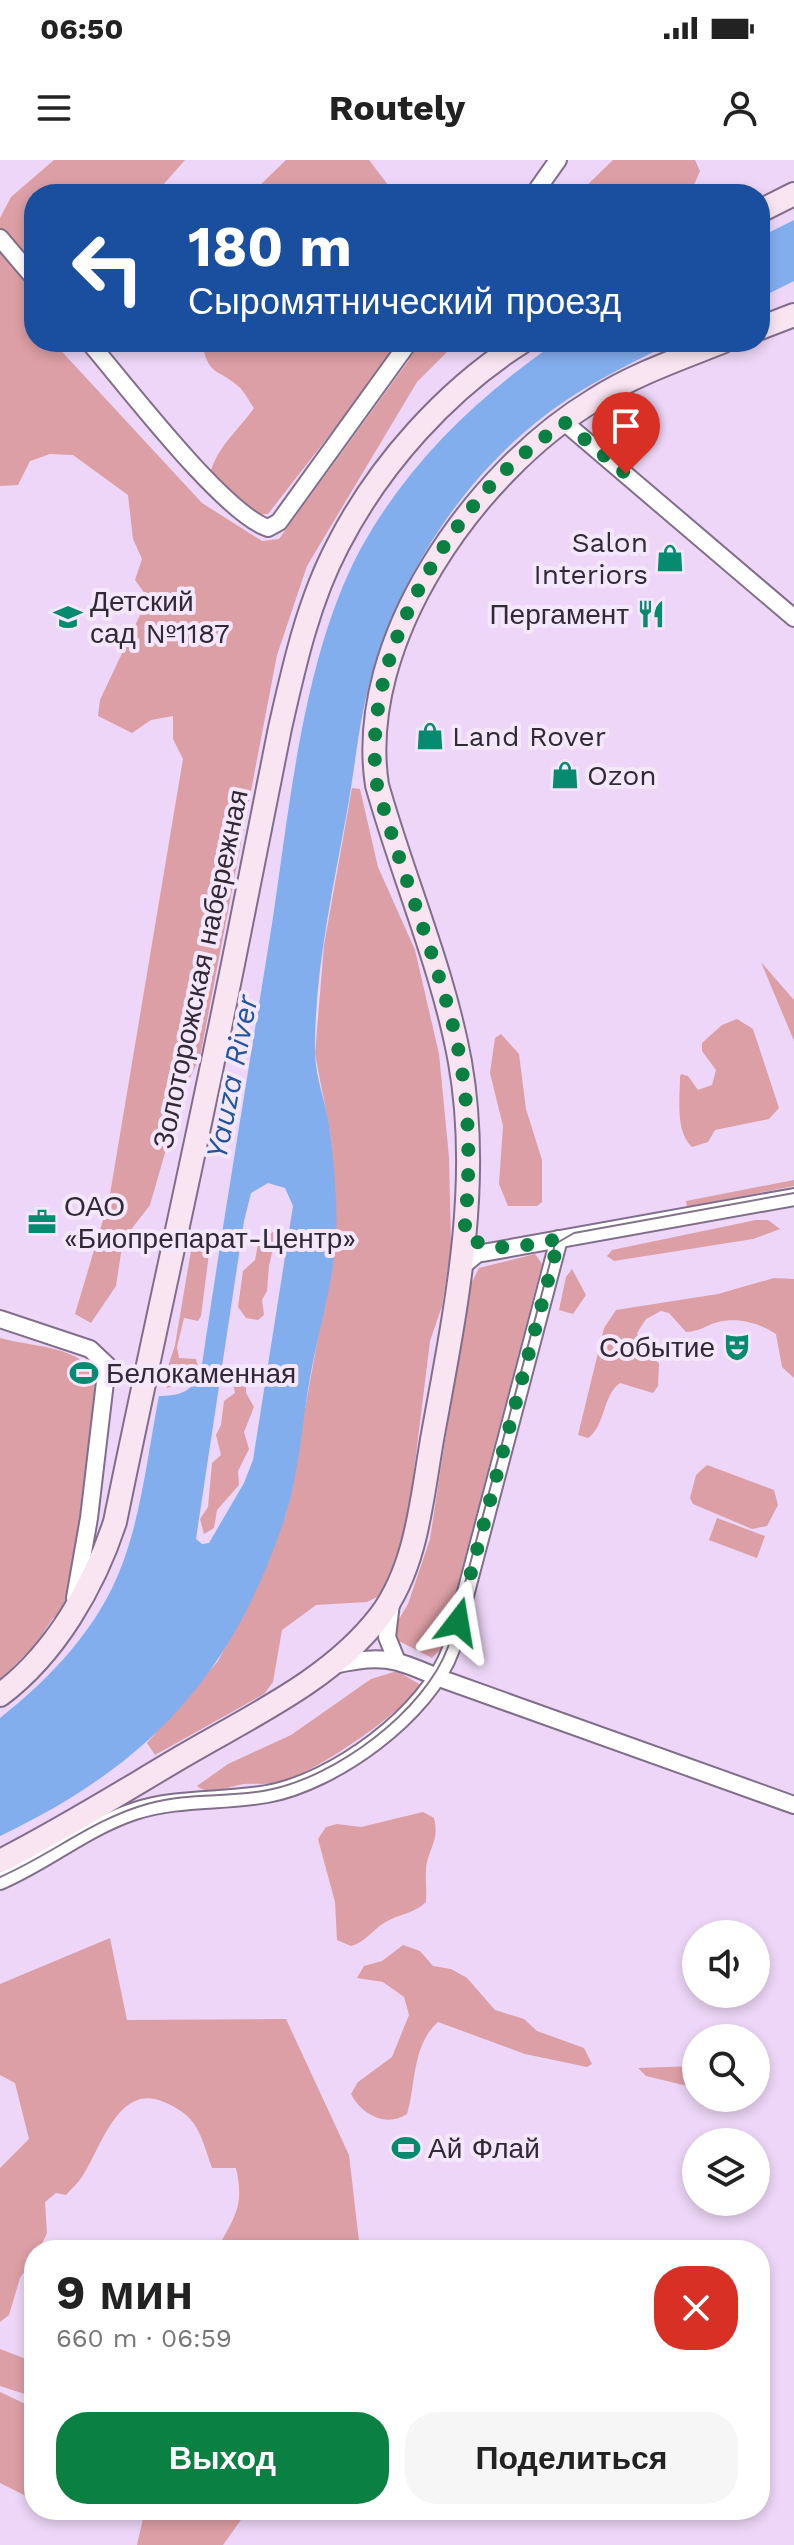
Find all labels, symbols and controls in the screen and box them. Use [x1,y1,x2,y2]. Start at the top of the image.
text: 06:50 [40,11,124,46]
icon: menu [32,86,76,130]
icon: person [718,86,762,130]
text: Routely [329,87,465,129]
text: 180 m [188,214,352,280]
icon: left [56,216,160,320]
text: Сыромятнический проезд [188,281,621,323]
pin [592,392,660,474]
icon: arrive [604,404,648,448]
place label: Salon Interiors [534,526,648,591]
shop icon: Salon Interiors [655,543,685,573]
place label: Детский сад №1187 [90,585,230,650]
place label: Пергамент [489,598,629,631]
restaurant icon: Пергамент [636,599,666,629]
school or university icon: Детский сад №1187 [53,602,83,632]
place label: Land Rover [452,720,606,753]
shop icon: Land Rover [415,721,445,751]
place label: Ozon [587,759,657,792]
shop icon: Ozon [550,760,580,790]
street label: Золоторожская набережная [146,786,255,1152]
water label: Yauza River [199,991,265,1162]
place label: ОАО «Биопрепарат-Центр» [64,1190,356,1255]
office icon: ОАО «Биопрепарат-Центр» [27,1207,57,1237]
place label: Событие [599,1331,715,1364]
theatre icon: Событие [722,1332,752,1362]
place label: Белокаменная [106,1357,296,1390]
sports icon: Белокаменная [69,1358,99,1388]
position arrow [416,1580,500,1664]
map controls [682,1920,770,2216]
button: sound [682,1920,770,2008]
button: search [682,2024,770,2112]
button: layers [682,2128,770,2216]
place label: Ай Флай [428,2132,540,2165]
sports icon: Ай Флай [391,2133,421,2163]
text: 9 мин [56,2264,193,2321]
button: close [654,2266,738,2350]
text: 660 m · 06:59 [56,2323,232,2353]
button: Выход [56,2412,389,2504]
button: Поделиться [405,2412,738,2504]

